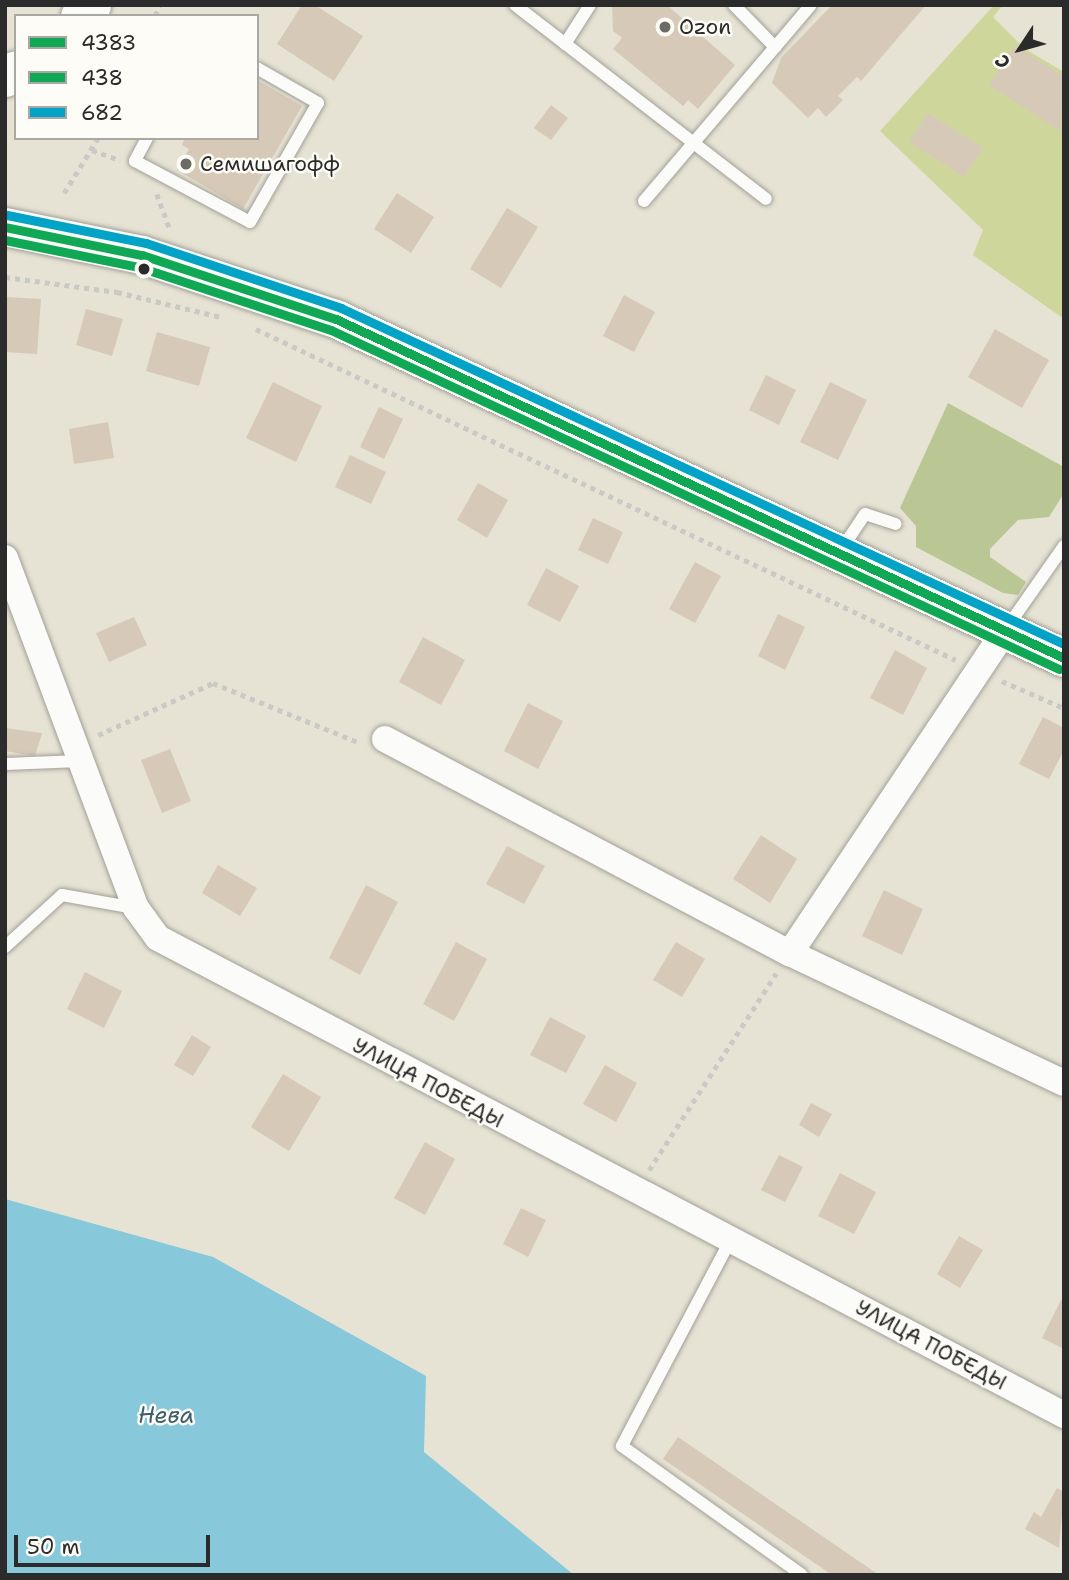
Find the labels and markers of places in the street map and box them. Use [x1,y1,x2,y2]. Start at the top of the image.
place label: Ozon [679,14,731,40]
marker: Ozon [657,19,673,35]
place label: Семишагофф [200,151,340,177]
marker: Семишагофф [178,156,194,172]
unlabelled marker [137,262,151,276]

